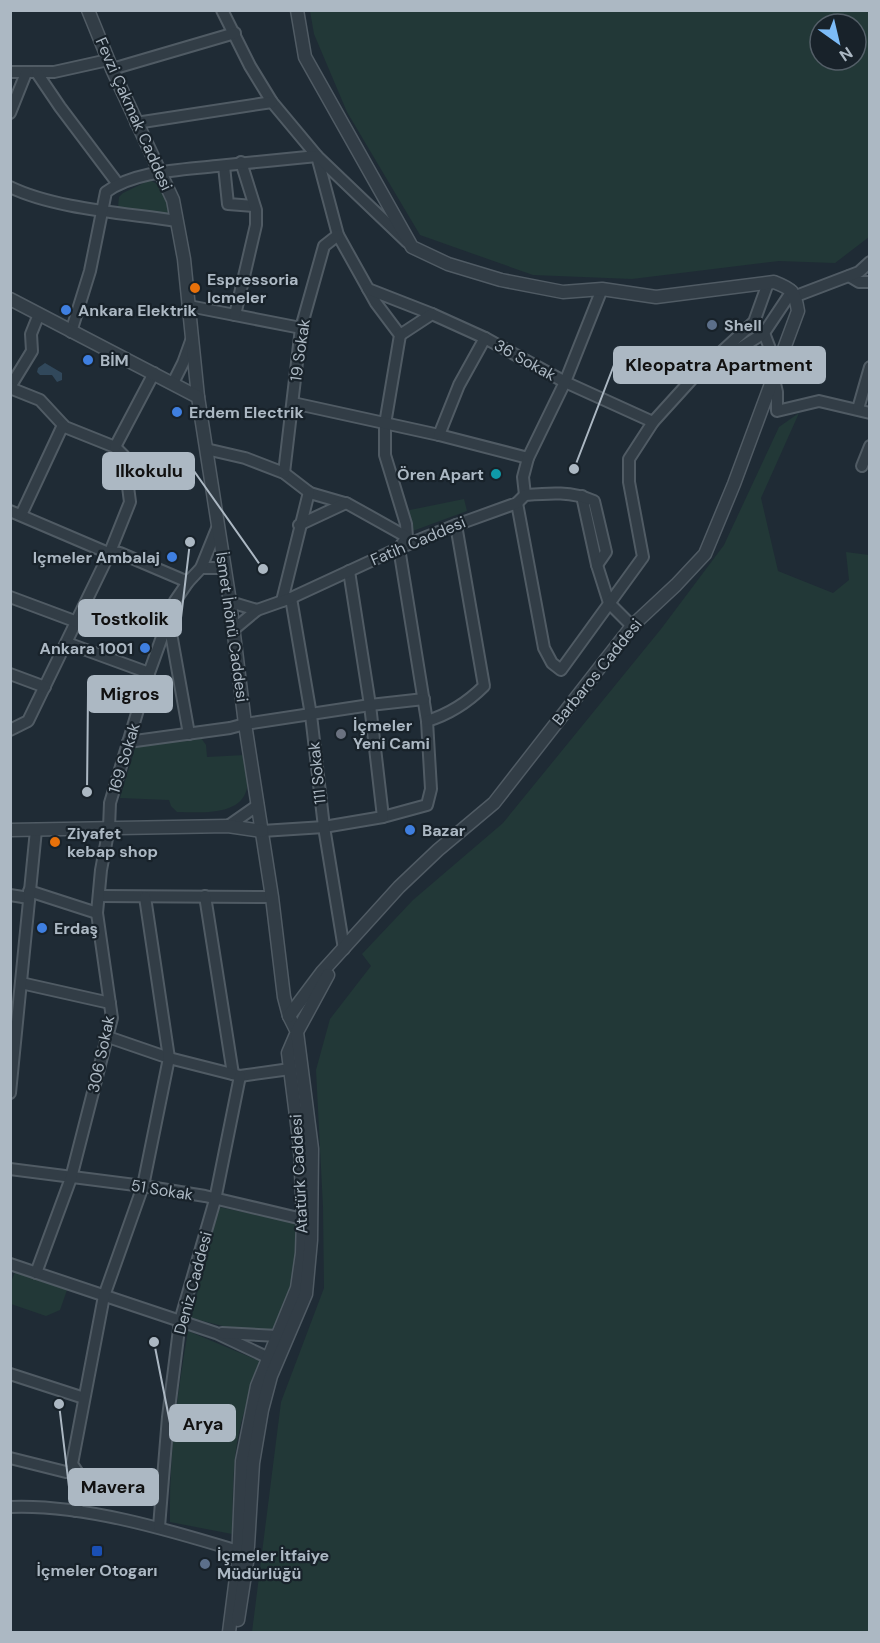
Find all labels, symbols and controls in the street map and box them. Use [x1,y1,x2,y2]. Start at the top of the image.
north arrow [808,12,868,72]
street label: Fevzi Çakmak Caddesi [91,34,177,194]
text: N [835,42,857,66]
place label: Espressoria Icmeler [207,269,298,308]
marker: Espressoria Icmeler [188,281,202,295]
place label: Ankara Elektrik [78,300,198,321]
marker: Ankara Elektrik [59,303,73,317]
place label: Shell [724,315,762,336]
street label: 19 Sokak [285,317,315,383]
marker: Shell [705,318,719,332]
street label: 36 Sokak [490,335,560,385]
callout: Kleopatra Apartment [614,347,825,383]
place label: BİM [100,350,129,371]
marker: BİM [81,353,95,367]
text: Kleopatra Apartment [625,353,813,377]
place label: Erdem Electrik [189,402,304,423]
marker: Erdem Electrik [170,405,184,419]
callout: Ilkokulu [103,453,194,489]
text: Ilkokulu [115,459,183,483]
place label: Ören Apart [397,464,484,485]
marker: Ören Apart [489,467,503,481]
street label: Fatih Caddesi [367,512,469,570]
place label: Içmeler Ambalaj [33,547,160,568]
marker: Içmeler Ambalaj [165,550,179,564]
street label: İsmet İnönü Caddesi [211,550,253,704]
callout: Tostkolik [79,600,181,636]
text: Tostkolik [91,607,170,631]
street label: Barbaros Caddesi [547,614,647,730]
place label: Ankara 1001 [40,638,133,659]
marker: Ankara 1001 [138,641,152,655]
callout: Migros [88,676,172,712]
text: Migros [100,682,160,706]
place label: İçmeler Yeni Cami [353,715,430,754]
street label: 169 Sokak [103,720,145,796]
marker: İçmeler Yeni Cami [334,727,348,741]
street label: 111 Sokak [303,741,331,805]
place label: Bazar [422,820,466,841]
place label: Ziyafet kebap shop [67,823,158,862]
marker: Bazar [403,823,417,837]
marker: Ziyafet kebap shop [48,835,62,849]
place label: Erdaş [54,918,98,939]
marker: Erdaş [35,921,49,935]
street label: 306 Sokak [83,1014,119,1094]
street label: Atatürk Caddesi [285,1114,313,1234]
street label: 51 Sokak [129,1175,195,1205]
street label: Deniz Caddesi [169,1229,217,1337]
callout: Arya [170,1405,235,1441]
text: Arya [183,1412,223,1436]
callout: Mavera [69,1469,158,1505]
text: Mavera [81,1475,145,1499]
marker: İçmeler Otogarı [90,1544,104,1558]
place label: İçmeler İtfaiye Müdürlüğü [217,1545,329,1584]
marker: İçmeler İtfaiye Müdürlüğü [198,1557,212,1571]
place label: İçmeler Otogarı [36,1560,158,1581]

